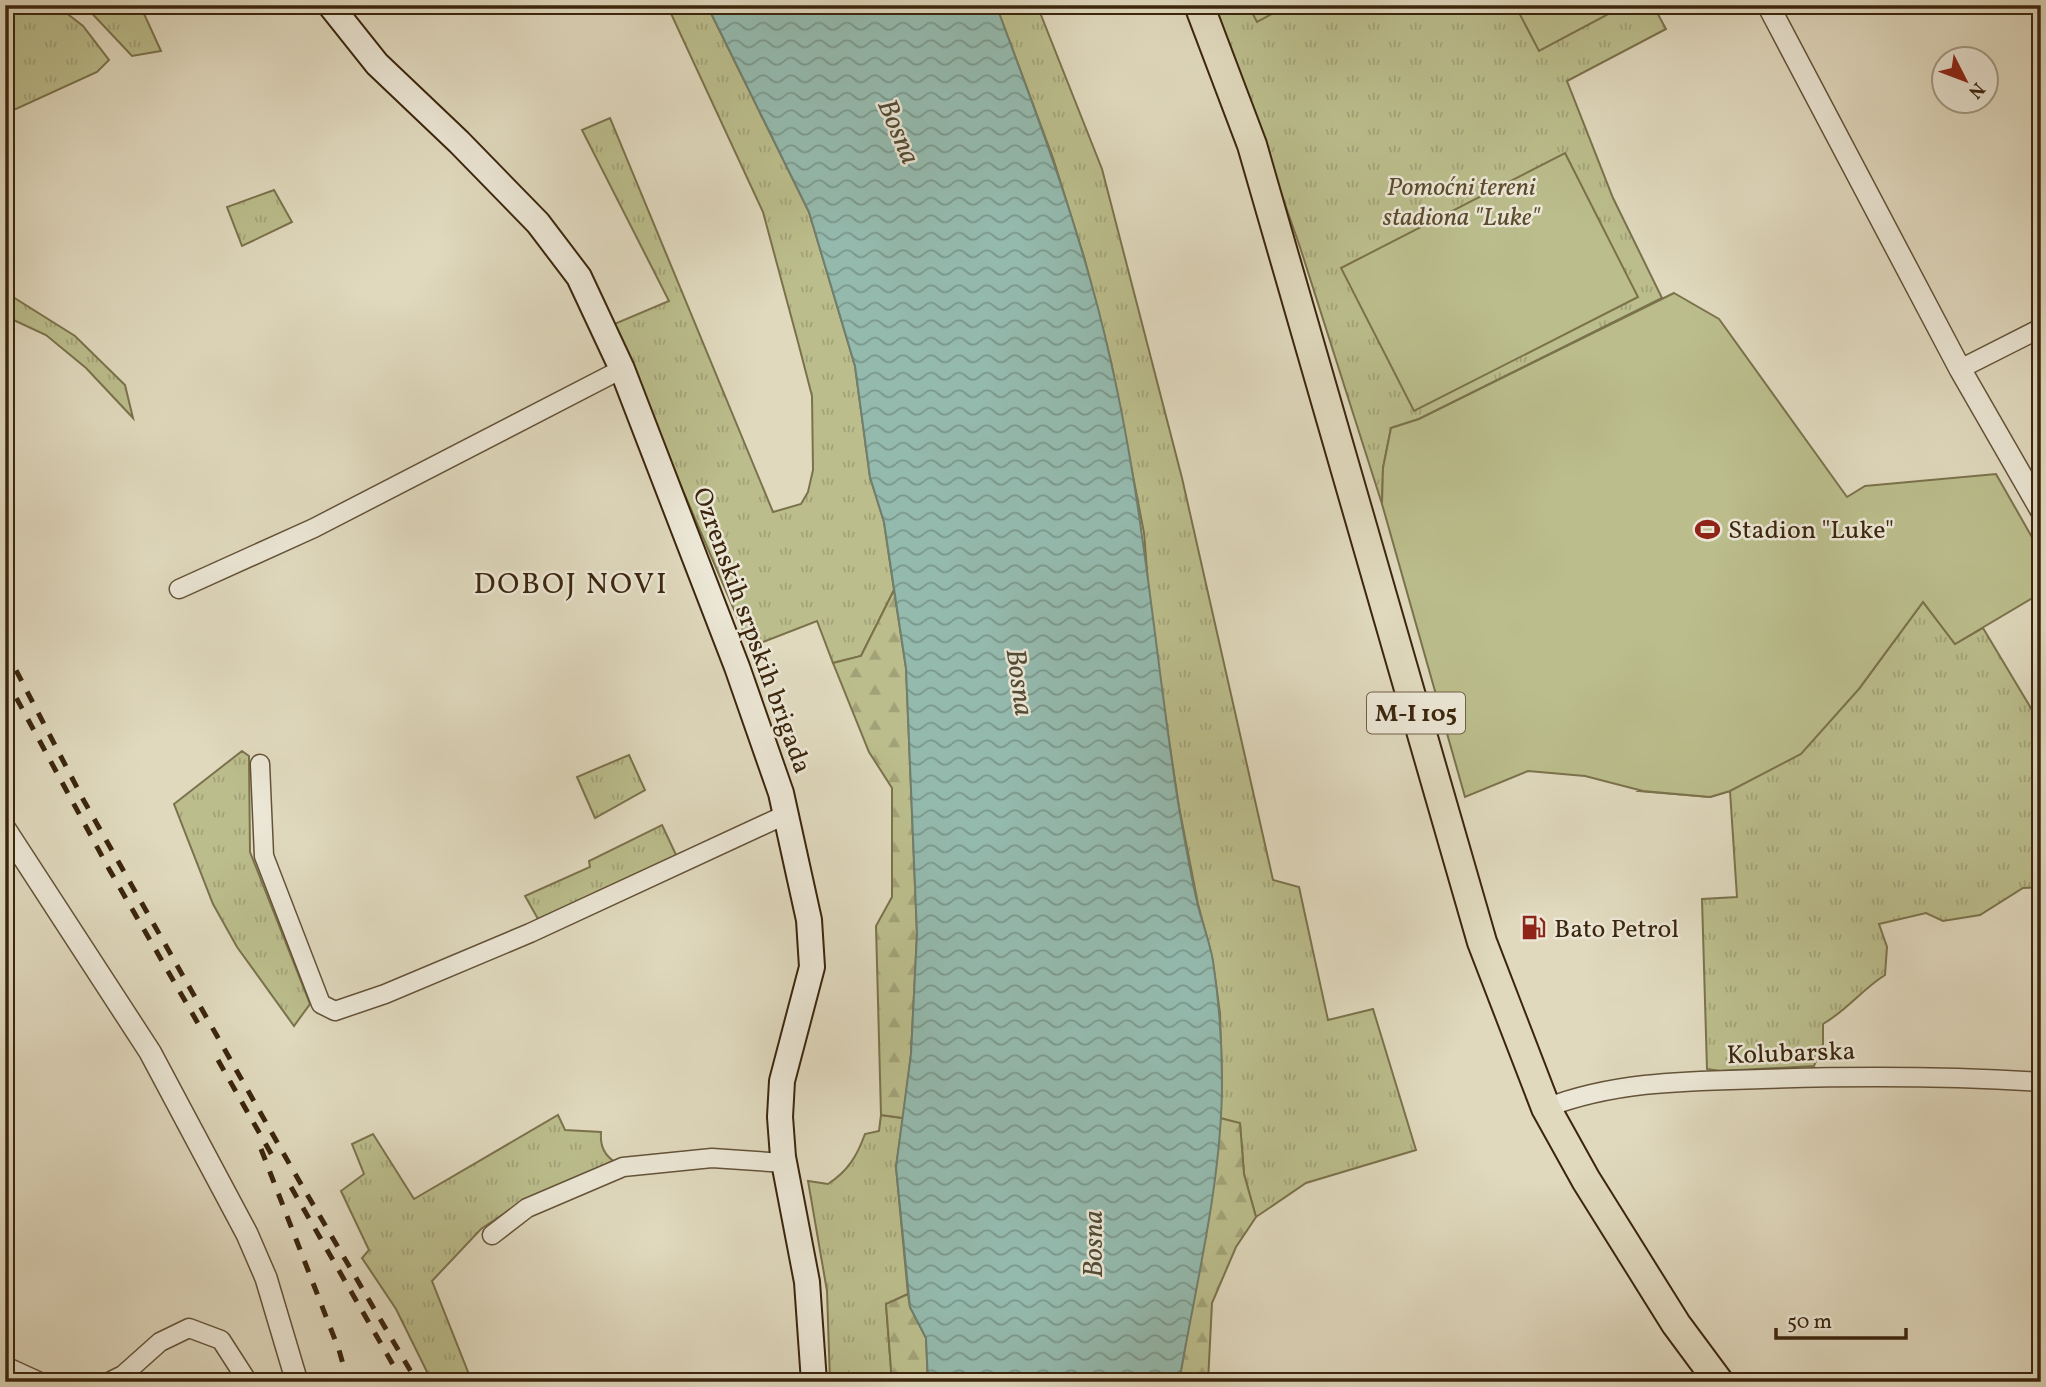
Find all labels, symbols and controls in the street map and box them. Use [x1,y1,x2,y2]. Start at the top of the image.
north arrow [1930,46,2000,116]
text: N [1962,76,1990,104]
water label: Bosna [867,93,929,171]
park label: Pomoćni tereni stadiona "Luke" [1382,170,1541,236]
street label: Ozrenskih srpskih brigada [683,483,820,779]
place label: Stadion "Luke" [1728,513,1894,549]
sports icon: Stadion "Luke" [1694,515,1722,543]
district label: DOBOJ NOVI [473,564,669,606]
water label: Bosna [995,646,1043,719]
road number: M-I 105 [1367,692,1465,734]
place label: Bato Petrol [1554,912,1679,948]
fuel station icon: Bato Petrol [1520,914,1548,942]
street label: Kolubarska [1726,1034,1856,1074]
water label: Bosna [1075,1210,1114,1278]
scale bar [1776,1296,1906,1340]
text: 50 m [1787,1308,1832,1337]

